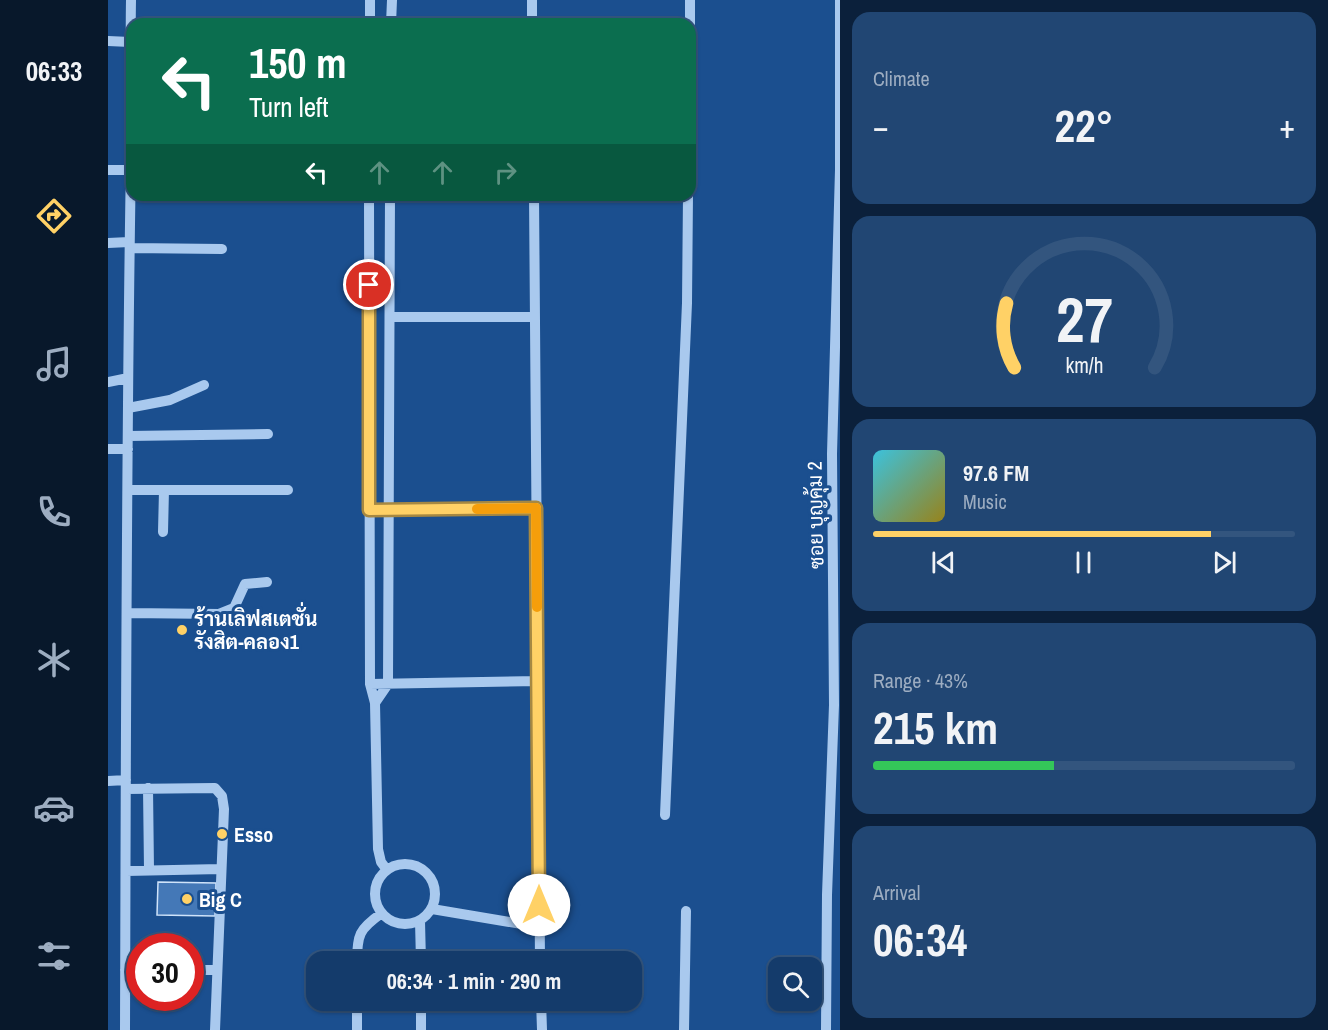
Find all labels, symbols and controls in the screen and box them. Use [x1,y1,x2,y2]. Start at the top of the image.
text: 150 m [249,35,347,91]
icon: left [150,42,228,120]
text: 06:33 [26,53,82,89]
text: Climate [873,65,930,92]
text: Turn left [249,89,328,125]
text: 22° [1054,95,1114,156]
text: − [873,104,889,148]
text: + [1279,104,1295,148]
icon: left [300,156,333,189]
icon: ahead [363,156,396,189]
icon: ahead [426,156,459,189]
icon: right [489,156,522,189]
icon: directions [33,195,75,237]
pin [343,259,394,310]
icon: arrive [352,268,385,301]
text: 27 [1056,278,1112,362]
icon: music [33,343,75,385]
text: km/h [1065,352,1103,381]
text: 97.6 FM [963,458,1029,488]
street label: ซอย บุญคุ้ม 2 [801,461,830,569]
text: Music [963,488,1007,515]
icon: phone [33,491,75,533]
icon: previous [927,546,960,579]
icon: pause [1067,546,1100,579]
icon: next [1208,546,1241,579]
place label: ร้านเลิฟสเตชั่น รังสิต-คลอง1 [194,602,318,655]
marker: ร้านเลิฟสเตชั่น รังสิต-คลอง1 [175,623,189,637]
icon: climate [33,639,75,681]
text: Range · 43% [873,667,968,694]
text: 215 km [873,697,998,758]
icon: car [33,787,75,829]
place label: Esso [234,821,273,848]
marker: Esso [215,827,229,841]
position arrow [507,873,571,937]
text: Arrival [873,879,920,906]
place label: Big C [199,886,242,913]
marker: Big C [180,892,194,906]
text: 06:34 [873,909,967,970]
speed limit sign: 30 [126,933,204,1011]
icon: filters [33,935,75,977]
map controls [768,957,822,1011]
button: search [768,957,822,1011]
text: 06:34 · 1 min · 290 m [387,966,561,996]

